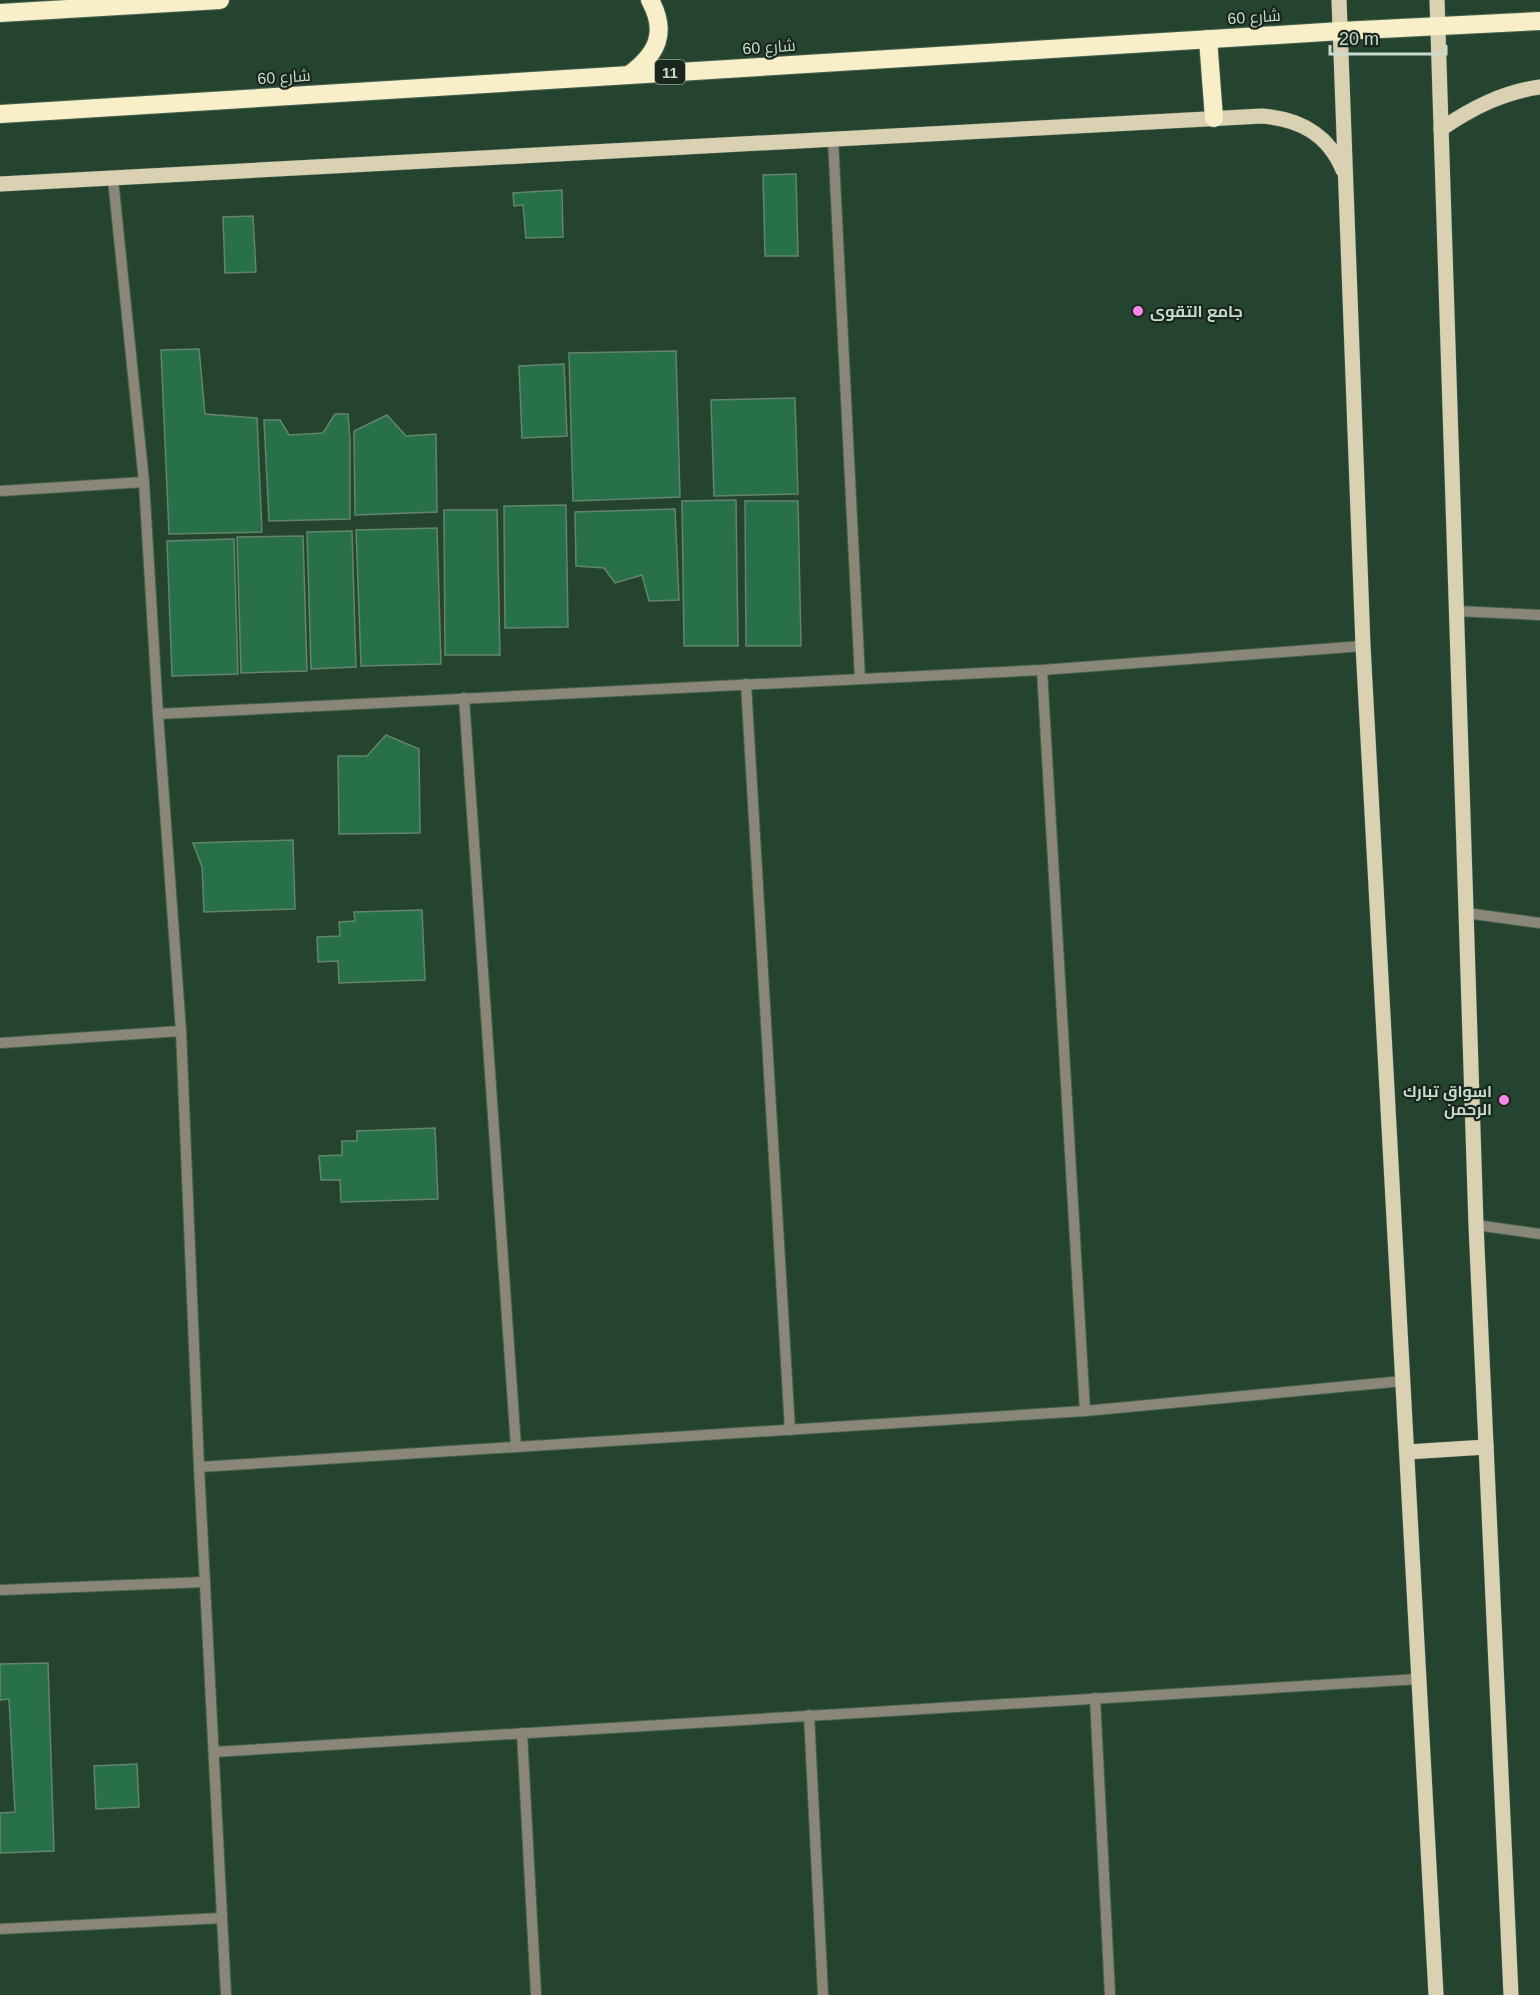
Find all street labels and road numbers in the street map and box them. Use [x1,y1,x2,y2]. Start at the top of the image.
street label: شارع 60 [1227,7,1281,30]
street label: شارع 60 [742,37,796,60]
road number: 11 [655,60,685,84]
street label: شارع 60 [257,67,311,90]

